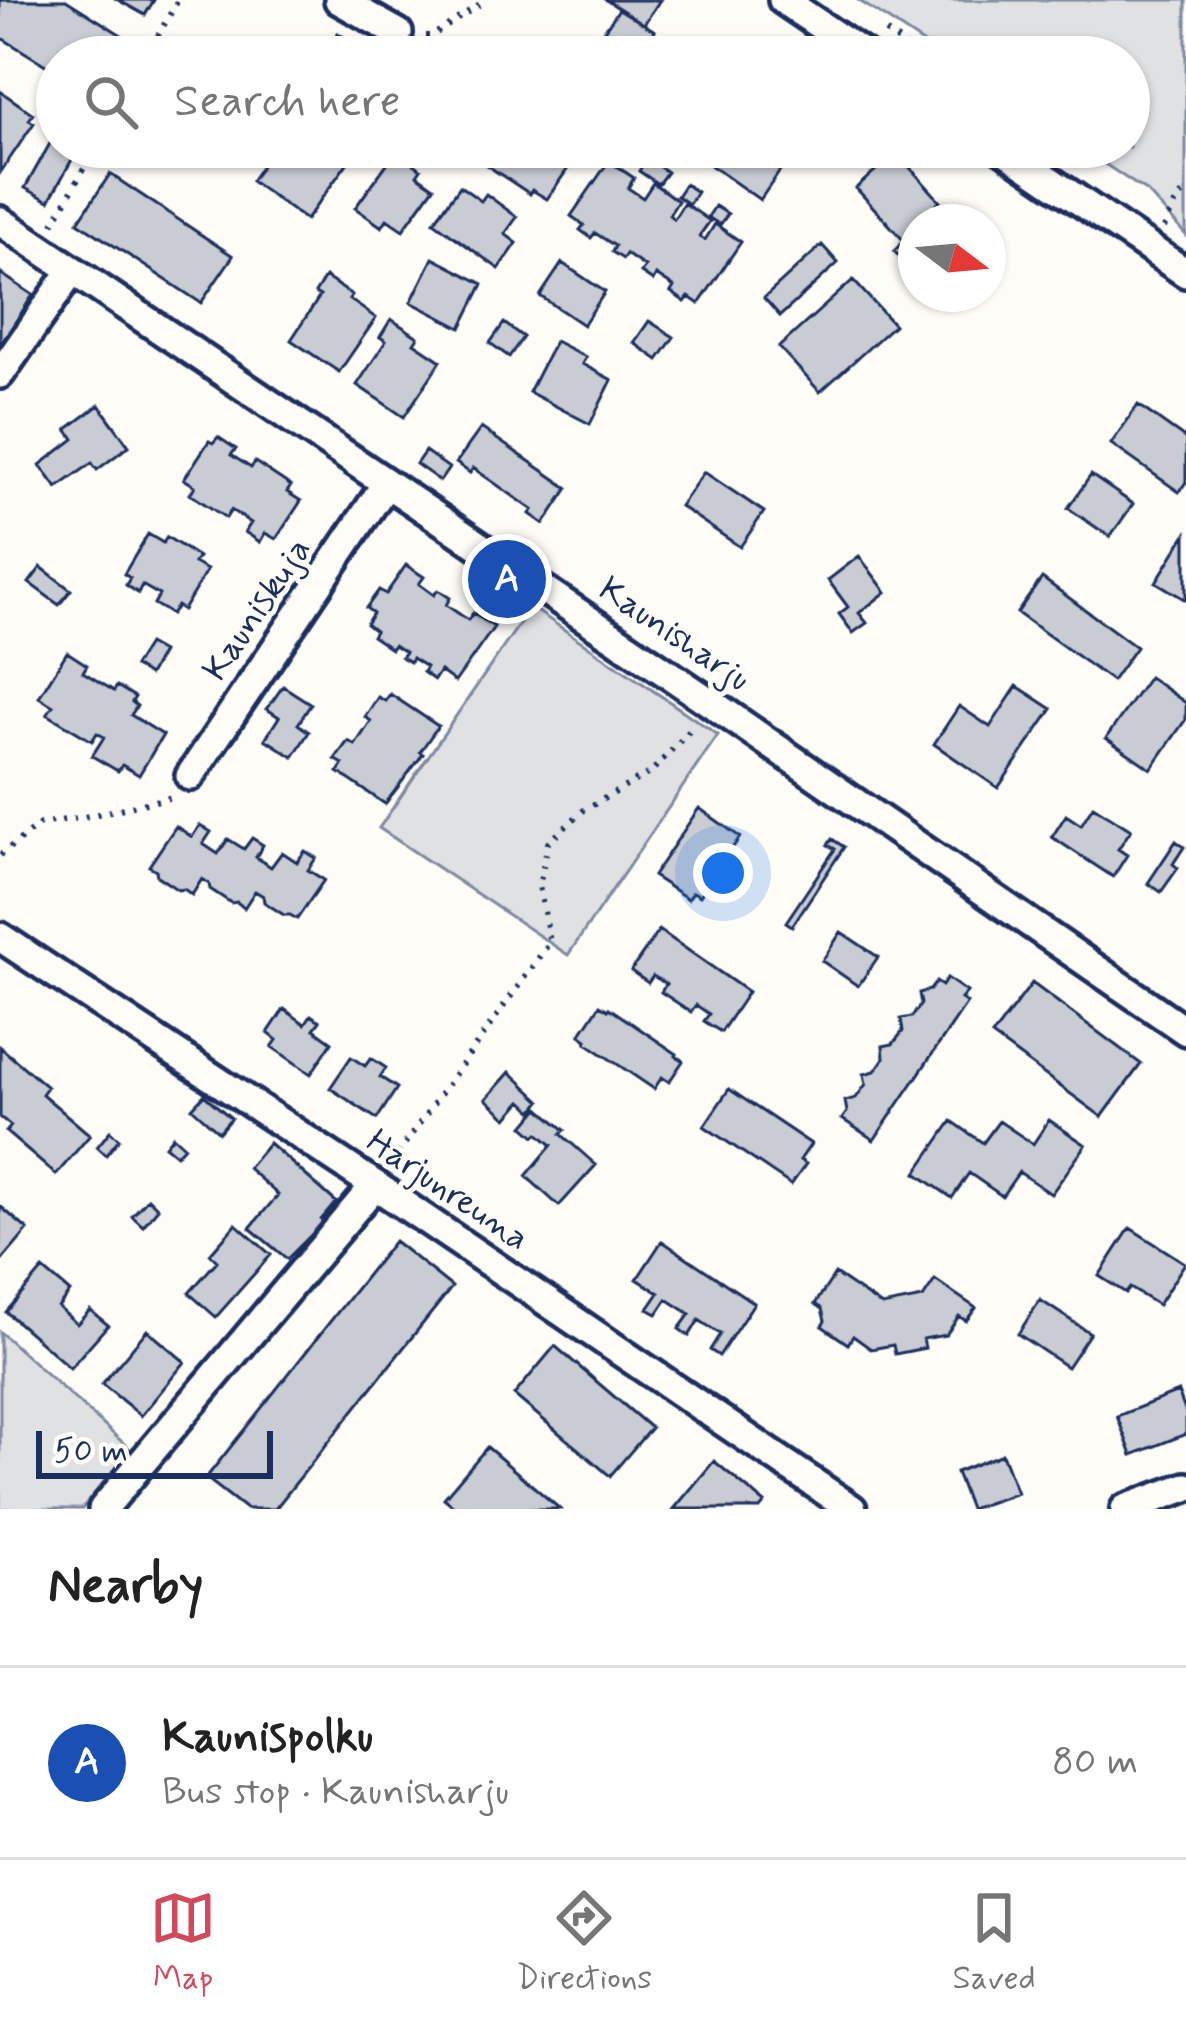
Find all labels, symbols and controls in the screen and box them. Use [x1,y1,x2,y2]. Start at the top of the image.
search box [36,36,1150,168]
icon: search [78,69,144,135]
text: Search here [174,73,401,132]
north arrow [898,204,1006,312]
street label: Kauniskuja [193,529,323,691]
pin: A [468,534,546,624]
street label: Kaunisharju [589,567,759,703]
your location [693,843,753,903]
street label: Harjunreuna [356,1119,538,1263]
scale bar [36,1425,273,1478]
text: 50 m [54,1430,128,1474]
text: Nearby [48,1554,203,1620]
text: Kaunispolku [162,1708,373,1767]
text: A [74,1737,100,1788]
text: 80 m [1052,1737,1138,1788]
text: Bus stop · Kaunisharju [162,1767,509,1818]
tab: Map [150,1885,216,2001]
tab: Directions [516,1885,652,2001]
tab: Saved [952,1885,1036,2001]

